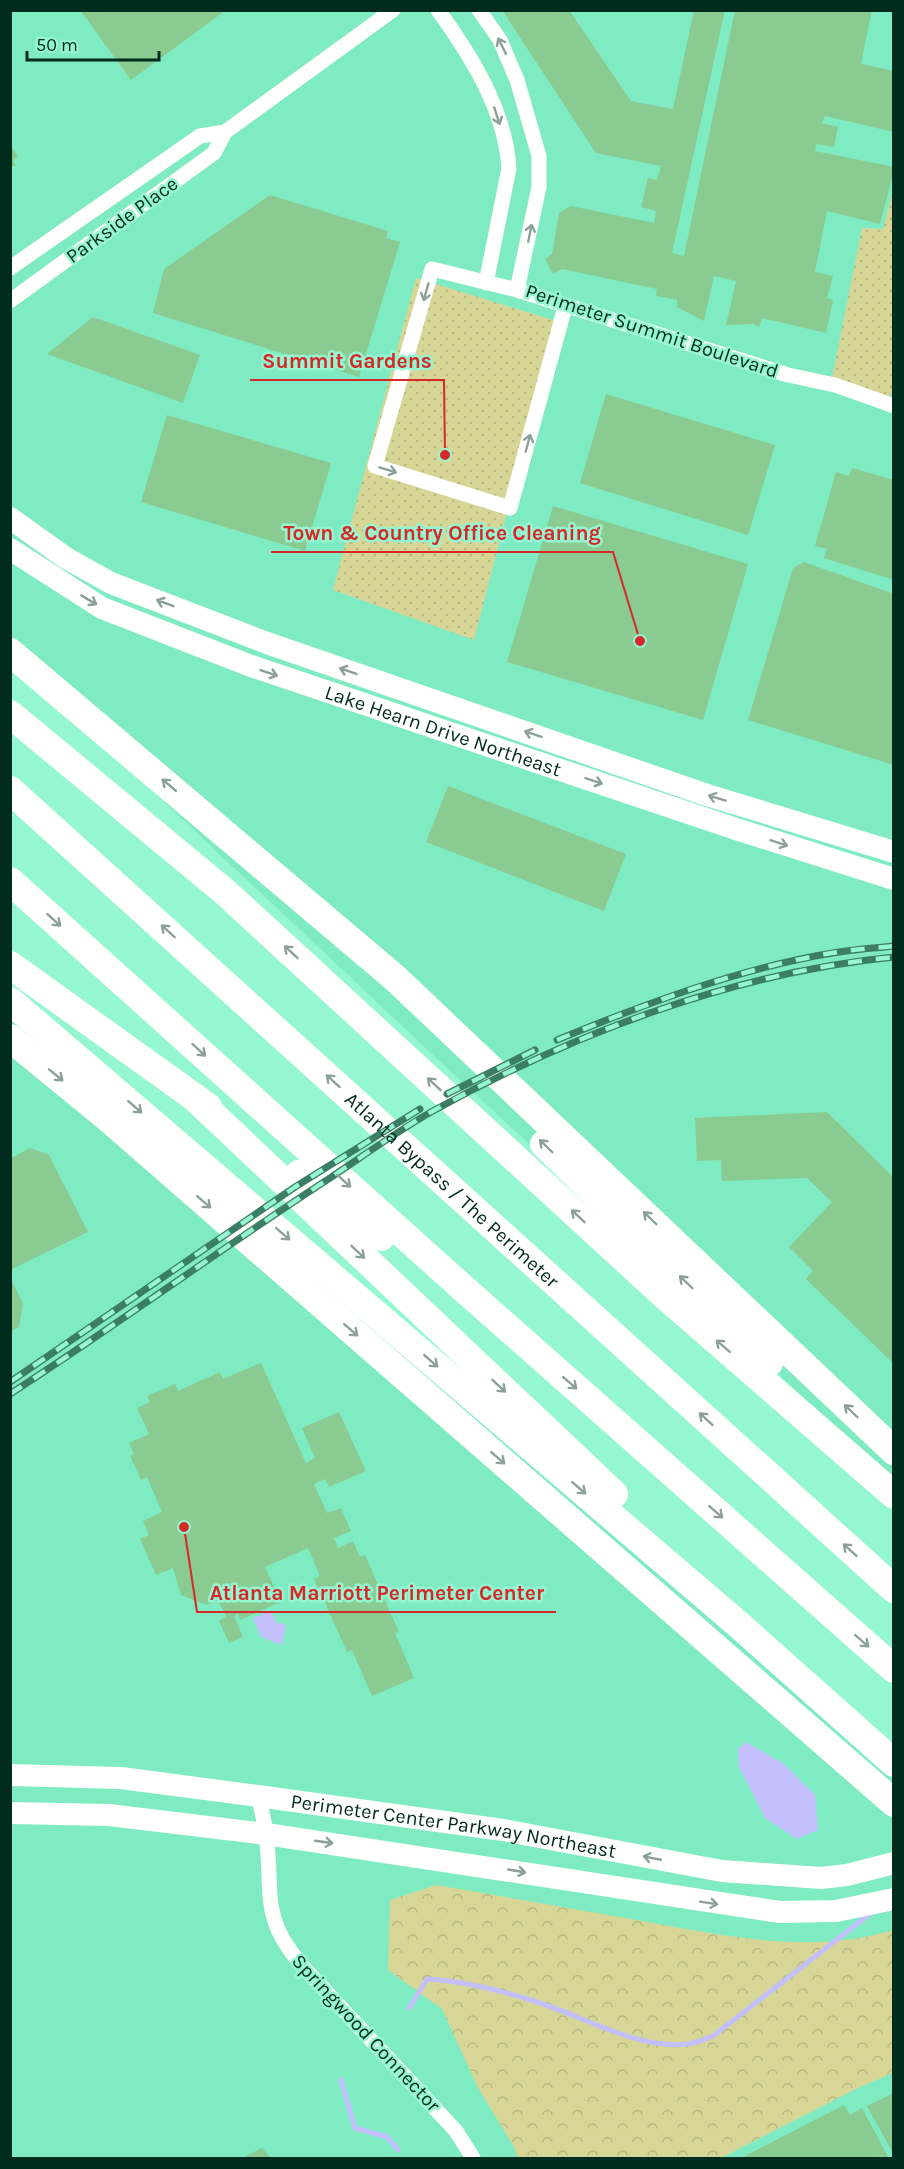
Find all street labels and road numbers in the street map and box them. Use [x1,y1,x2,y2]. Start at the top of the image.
street label: Parkside Place [62,172,182,268]
street label: Perimeter Summit Boulevard [523,279,781,383]
street label: Lake Hearn Drive Northeast [322,680,565,781]
street label: Atlanta Bypass / The Perimeter [340,1087,564,1293]
street label: Perimeter Center Parkway Northeast [289,1789,618,1863]
street label: Springwood Connector [287,1950,445,2117]

